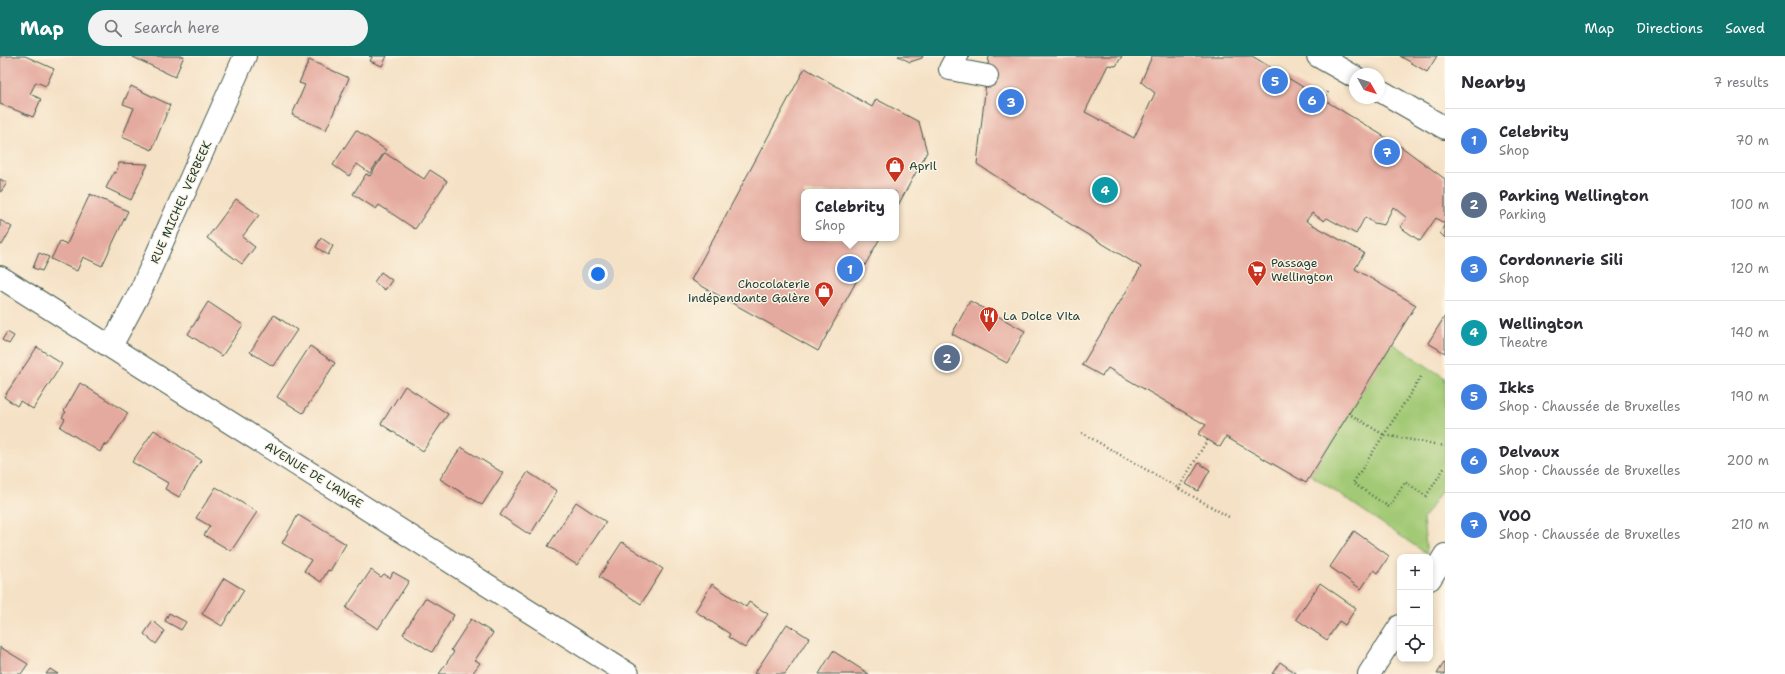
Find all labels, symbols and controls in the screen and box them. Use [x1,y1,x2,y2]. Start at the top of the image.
search box [88,10,368,46]
text: Map [20,16,64,41]
icon: search [102,17,124,39]
text: Search here [134,18,220,38]
text: Map [1585,19,1615,37]
text: Directions [1637,19,1703,37]
text: Saved [1725,19,1765,37]
pin: 5 [1262,66,1288,96]
north arrow [1349,68,1385,104]
text: Nearby [1461,71,1526,93]
text: 7 results [1713,74,1769,91]
pin: 6 [1299,85,1325,115]
pin: 3 [998,87,1024,117]
text: Celebrity [1499,122,1569,142]
text: 1 [1471,132,1477,149]
text: 70 m [1735,132,1769,149]
pin: 7 [1374,137,1400,167]
street label: RUE MICHEL VERBEEK [147,138,215,266]
text: Shop [1499,142,1529,159]
shop icon: April [884,155,906,183]
place label: April [909,158,937,174]
pin: 4 [1092,175,1118,205]
text: Parking Wellington [1499,186,1649,206]
popup [801,189,899,241]
text: 2 [1469,196,1479,213]
text: 100 m [1730,196,1769,213]
text: Celebrity [815,197,885,217]
text: Parking [1499,206,1546,223]
text: Shop [815,217,845,234]
text: Cordonnerie Sili [1499,250,1623,270]
pin: 1 [837,254,863,284]
place label: Passage Wellington [1271,255,1333,285]
supermarket icon: Passage Wellington [1246,259,1268,287]
text: 3 [1469,260,1479,277]
text: 120 m [1731,260,1769,277]
your location [588,264,608,284]
text: Shop [1499,270,1529,287]
place label: Chocolaterie indépendante Galère [688,276,810,306]
shop icon: Chocolaterie indépendante Galère [813,280,835,308]
restaurant icon: La Dolce Vita [978,305,1000,333]
place label: La Dolce Vita [1003,308,1081,324]
text: Wellington [1499,314,1583,334]
text: 4 [1469,324,1479,341]
text: 140 m [1730,324,1769,341]
text: Theatre [1499,334,1548,351]
pin: 2 [934,343,960,373]
text: Ikks [1499,378,1535,398]
text: 5 [1470,388,1478,405]
text: 190 m [1730,388,1769,405]
text: Shop · Chaussée de Bruxelles [1499,398,1680,415]
street label: AVENUE DE L'ANGE [262,438,366,512]
text: Delvaux [1499,442,1559,462]
text: 6 [1469,452,1479,469]
text: 200 m [1727,452,1769,469]
text: Shop · Chaussée de Bruxelles [1499,462,1680,479]
text: VOO [1499,506,1531,526]
text: 7 [1469,516,1479,533]
text: 210 m [1731,516,1769,533]
text: Shop · Chaussée de Bruxelles [1499,526,1680,543]
map controls [1397,554,1433,662]
button: + [1397,554,1433,590]
button: − [1397,590,1433,626]
button: locate [1397,626,1433,662]

